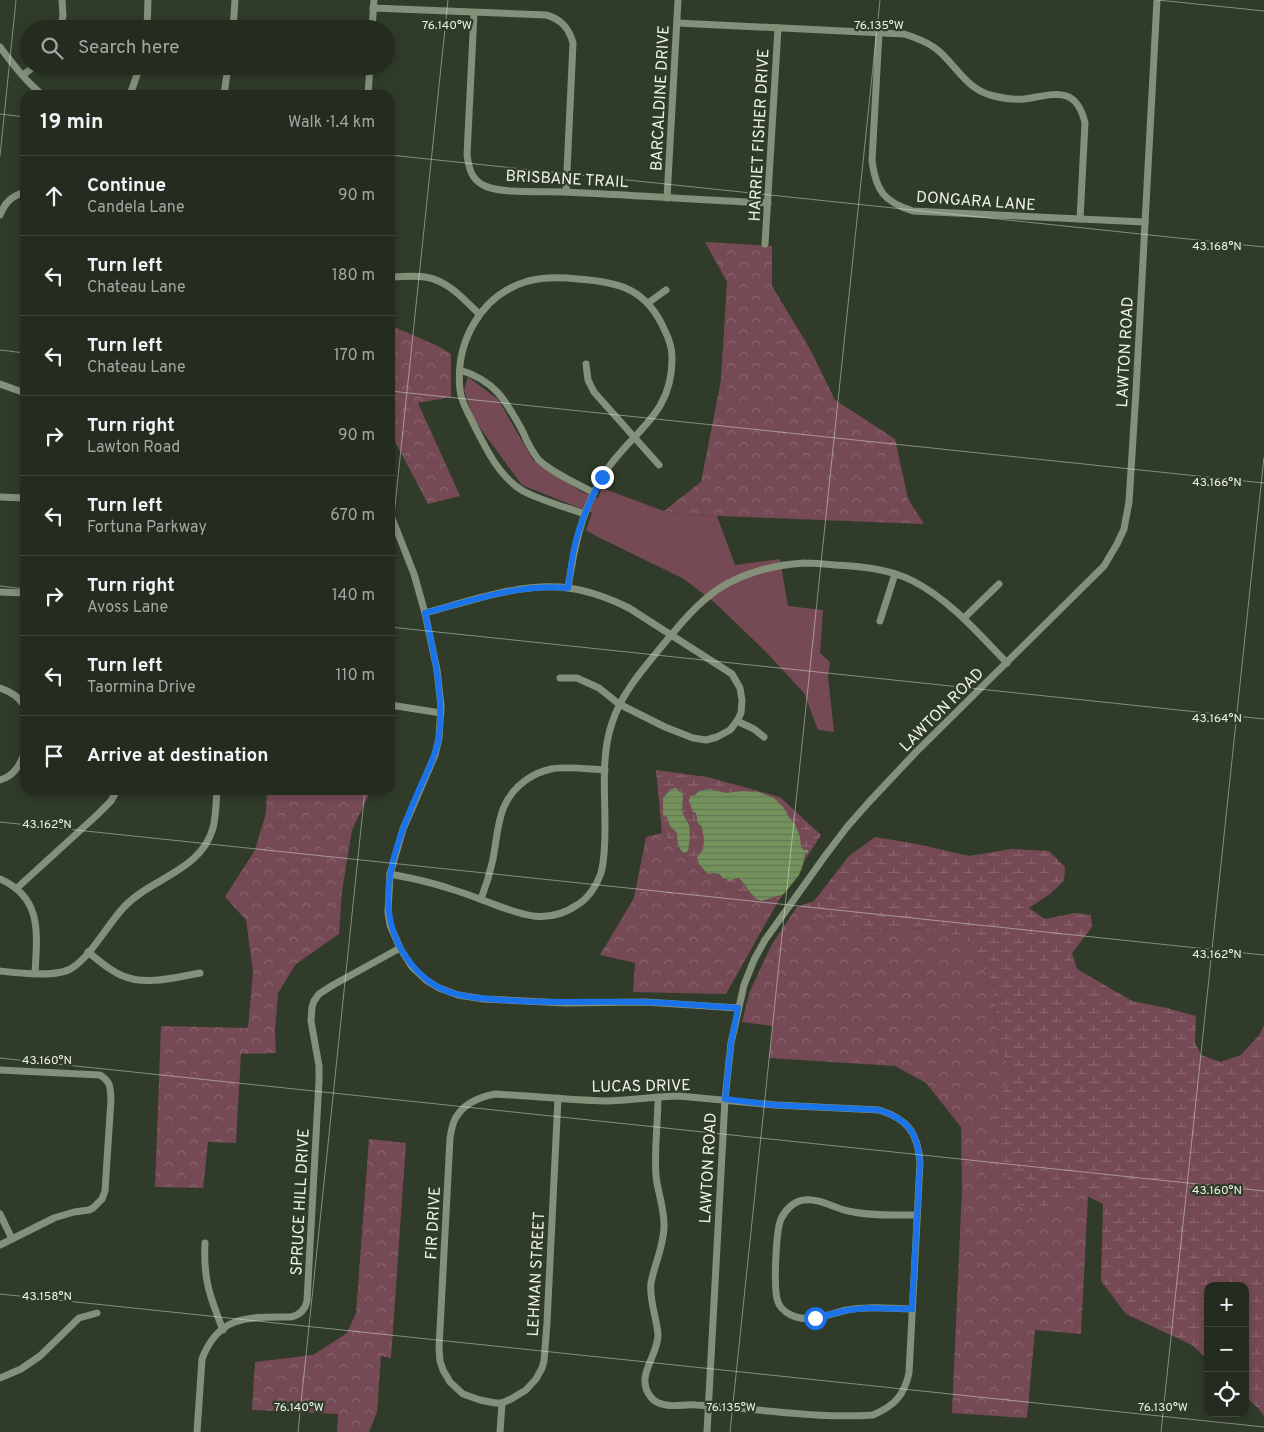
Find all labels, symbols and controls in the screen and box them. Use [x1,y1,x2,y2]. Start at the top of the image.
text: 76.140°W [422,18,472,34]
text: 76.135°W [854,18,904,34]
search box [20,20,395,75]
street label: BARCALDINE DRIVE [647,25,675,172]
icon: search [38,34,66,62]
text: Search here [78,36,180,60]
street label: HARRIET FISHER DRIVE [745,48,775,222]
text: 19 min [40,109,103,136]
text: Walk · 1.4 km [288,113,375,133]
street label: BRISBANE TRAIL [505,167,629,193]
text: Continue [87,174,166,198]
icon: ahead [40,182,68,210]
text: 90 m [338,186,375,206]
street label: DONGARA LANE [915,188,1036,216]
text: Candela Lane [87,198,185,218]
text: 43.168°N [1192,239,1242,255]
text: Turn left [87,254,163,278]
icon: left [40,262,68,290]
text: 180 m [332,266,375,286]
text: Chateau Lane [87,278,186,298]
street label: LAWTON ROAD [1113,296,1139,408]
text: Turn left [87,334,163,358]
icon: left [40,342,68,370]
text: 170 m [334,346,375,366]
text: Chateau Lane [87,358,186,378]
text: Turn right [87,414,175,438]
icon: right [40,422,68,450]
text: 90 m [338,426,375,446]
text: Lawton Road [87,438,180,458]
route end [591,466,614,489]
text: 43.166°N [1192,475,1242,491]
text: Turn left [87,494,163,518]
icon: left [40,502,68,530]
text: 670 m [330,506,375,526]
text: Fortuna Parkway [87,518,207,538]
text: Turn right [87,574,175,598]
icon: right [40,582,68,610]
text: 140 m [332,586,375,606]
text: Avoss Lane [87,598,168,618]
text: Turn left [87,654,163,678]
icon: left [40,662,68,690]
street label: LAWTON ROAD [896,664,989,757]
text: 110 m [335,666,375,686]
text: Taormina Drive [87,678,196,698]
text: 43.164°N [1192,711,1242,727]
icon: arrive [40,742,68,770]
text: Arrive at destination [87,744,268,768]
text: 43.162°N [22,817,72,833]
text: 43.162°N [1192,947,1242,963]
text: 43.160°N [22,1053,72,1069]
street label: LUCAS DRIVE [591,1076,691,1098]
street label: LAWTON ROAD [696,1112,722,1224]
street label: SPRUCE HILL DRIVE [287,1128,315,1276]
text: 43.160°N [1192,1183,1242,1199]
street label: FIR DRIVE [422,1186,446,1260]
street label: LEHMAN STREET [524,1211,550,1337]
map controls [1204,1282,1249,1417]
button: + [1204,1282,1249,1327]
text: 43.158°N [22,1289,72,1305]
route start [804,1307,827,1330]
button: − [1204,1327,1249,1372]
button: locate [1204,1372,1249,1417]
text: 76.140°W [274,1400,324,1416]
text: 76.135°W [706,1400,756,1416]
text: 76.130°W [1138,1400,1188,1416]

